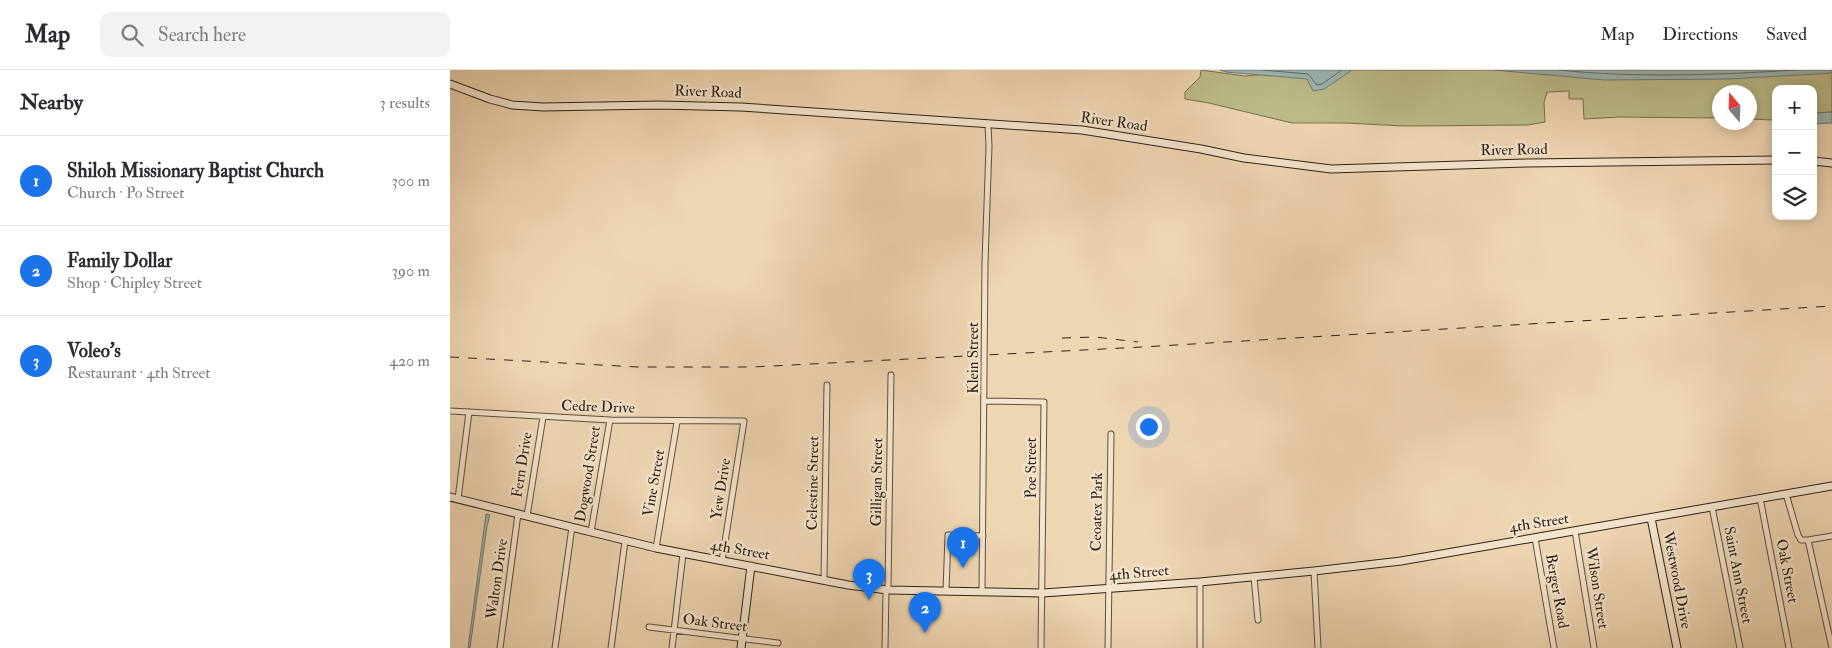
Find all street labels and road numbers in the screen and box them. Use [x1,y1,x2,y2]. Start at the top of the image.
street label: River Road [674,81,743,103]
street label: River Road [1079,108,1149,136]
street label: River Road [1480,140,1548,160]
street label: Klein Street [964,322,983,394]
street label: Cedre Drive [561,396,635,418]
street label: Dogwood Street [571,424,605,523]
street label: Fern Drive [507,431,537,499]
street label: Celestine Street [803,435,823,530]
street label: Gilligan Street [867,437,887,527]
street label: Poe Street [1022,437,1041,499]
street label: Vine Street [639,448,669,518]
street label: Yew Drive [707,457,735,521]
street label: Ceoatex Park [1087,472,1107,552]
street label: 4th Street [1508,509,1570,537]
street label: Saint Ann Street [1719,525,1757,625]
street label: Westwood Drive [1658,529,1696,630]
street label: 4th Street [709,535,771,565]
street label: Oak Street [1771,537,1803,605]
street label: Walton Drive [482,538,512,621]
street label: Wilson Street [1581,545,1613,630]
street label: Berger Road [1541,552,1573,630]
street label: 4th Street [1108,561,1170,585]
street label: Oak Street [682,610,748,636]

